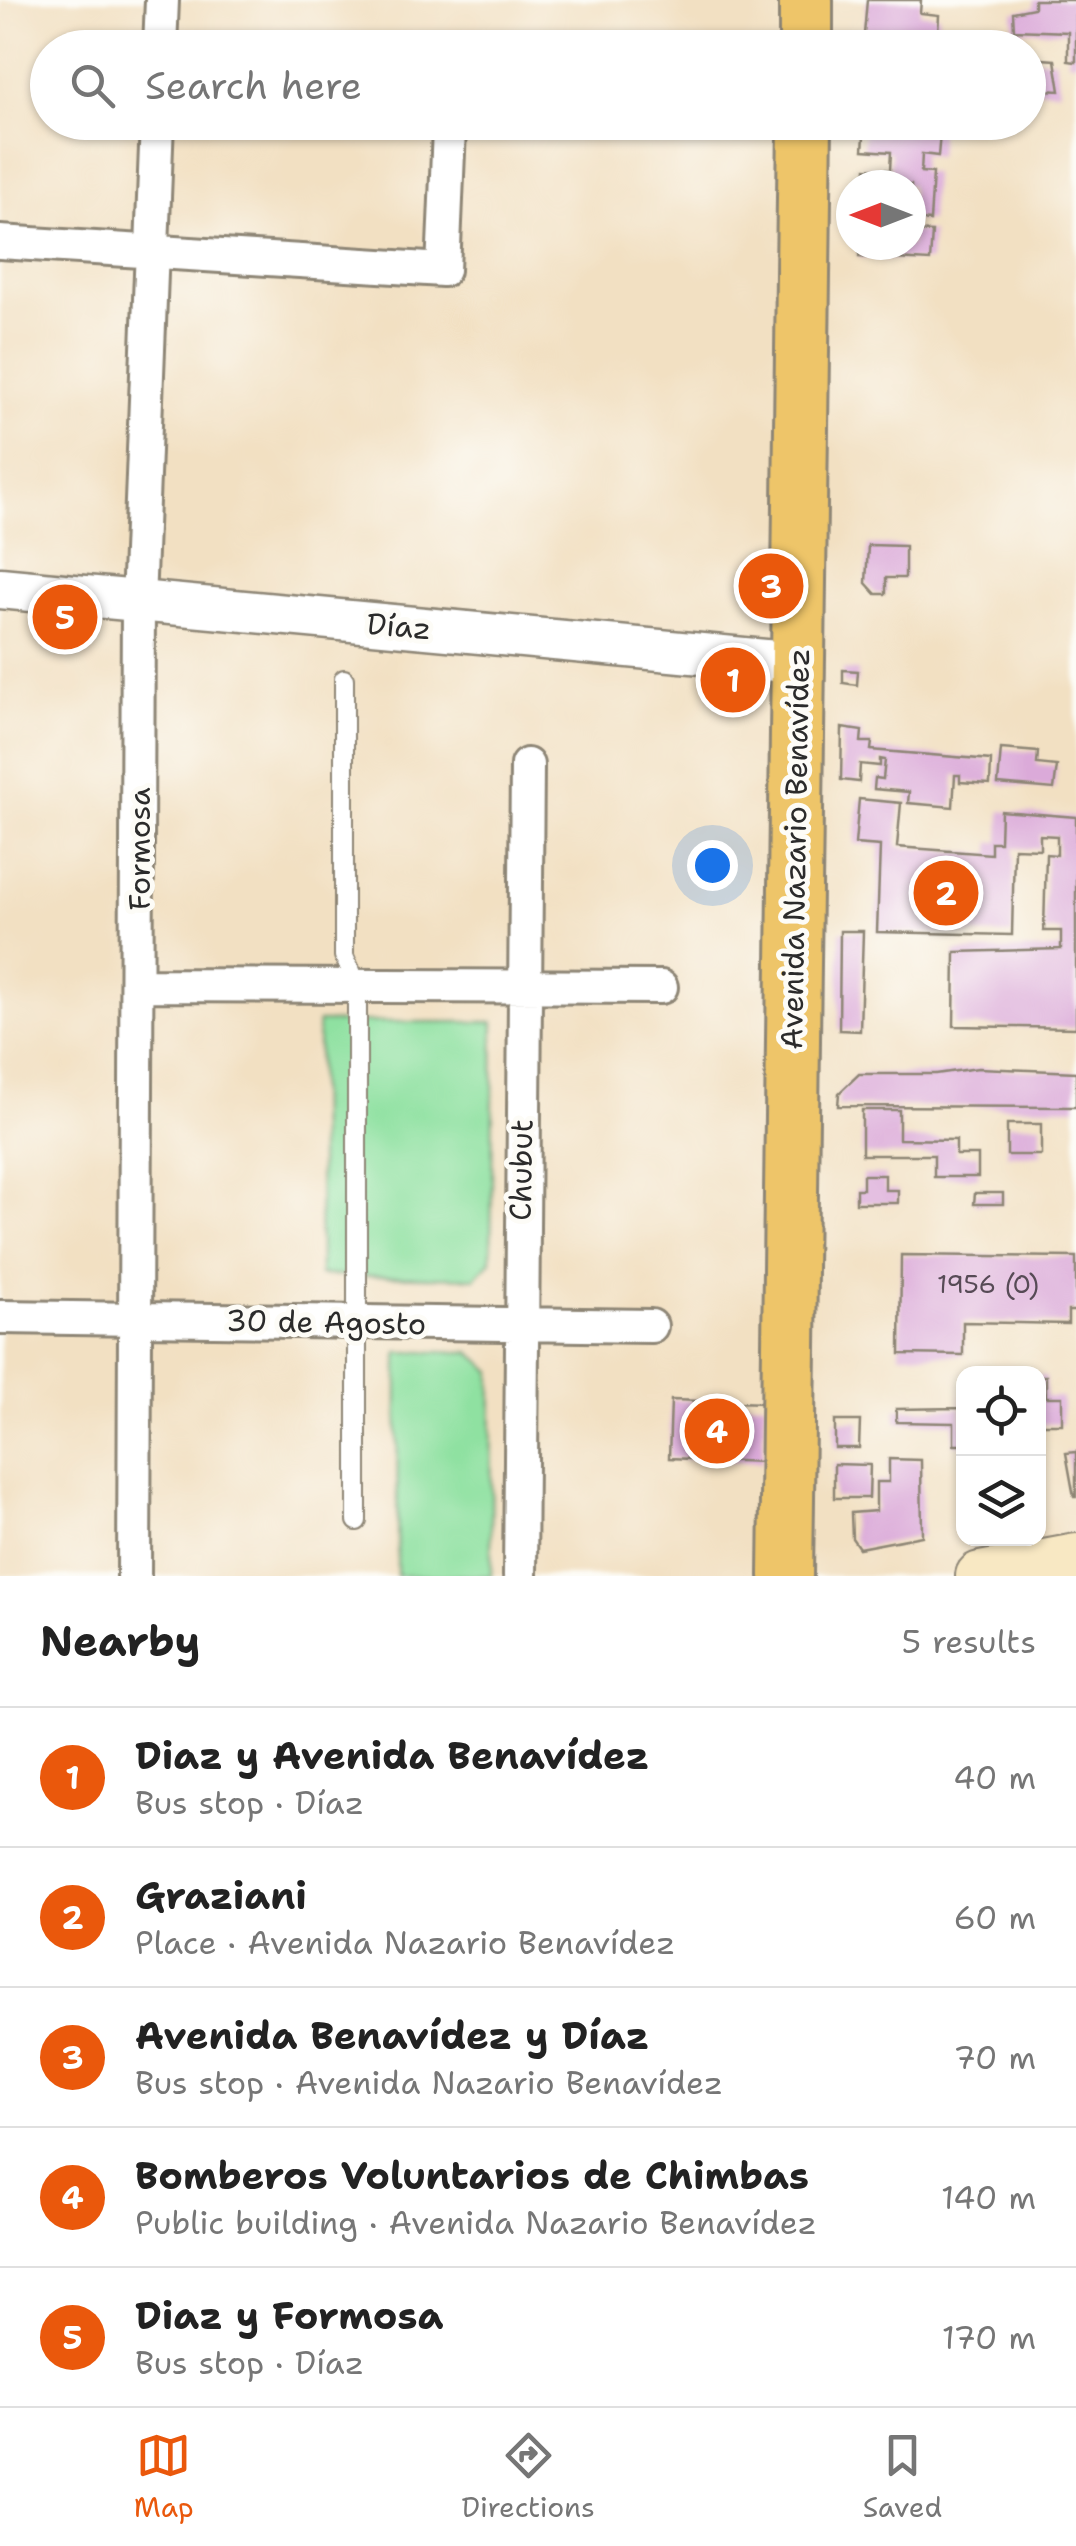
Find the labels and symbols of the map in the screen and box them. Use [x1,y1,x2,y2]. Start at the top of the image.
north arrow [836,170,926,260]
pin: 3 [738,548,804,624]
pin: 5 [32,580,98,654]
street label: Díaz [365,603,433,649]
pin: 1 [700,642,766,718]
street label: Avenida Nazario Benavídez [771,648,819,1050]
street label: Formosa [119,787,160,911]
your location [687,840,738,891]
pin: 2 [914,856,978,930]
street label: Chubut [500,1119,542,1221]
house number: 1956 (O) [937,1267,1039,1301]
street label: 30 de Agosto [226,1300,426,1344]
pin: 4 [684,1394,750,1468]

